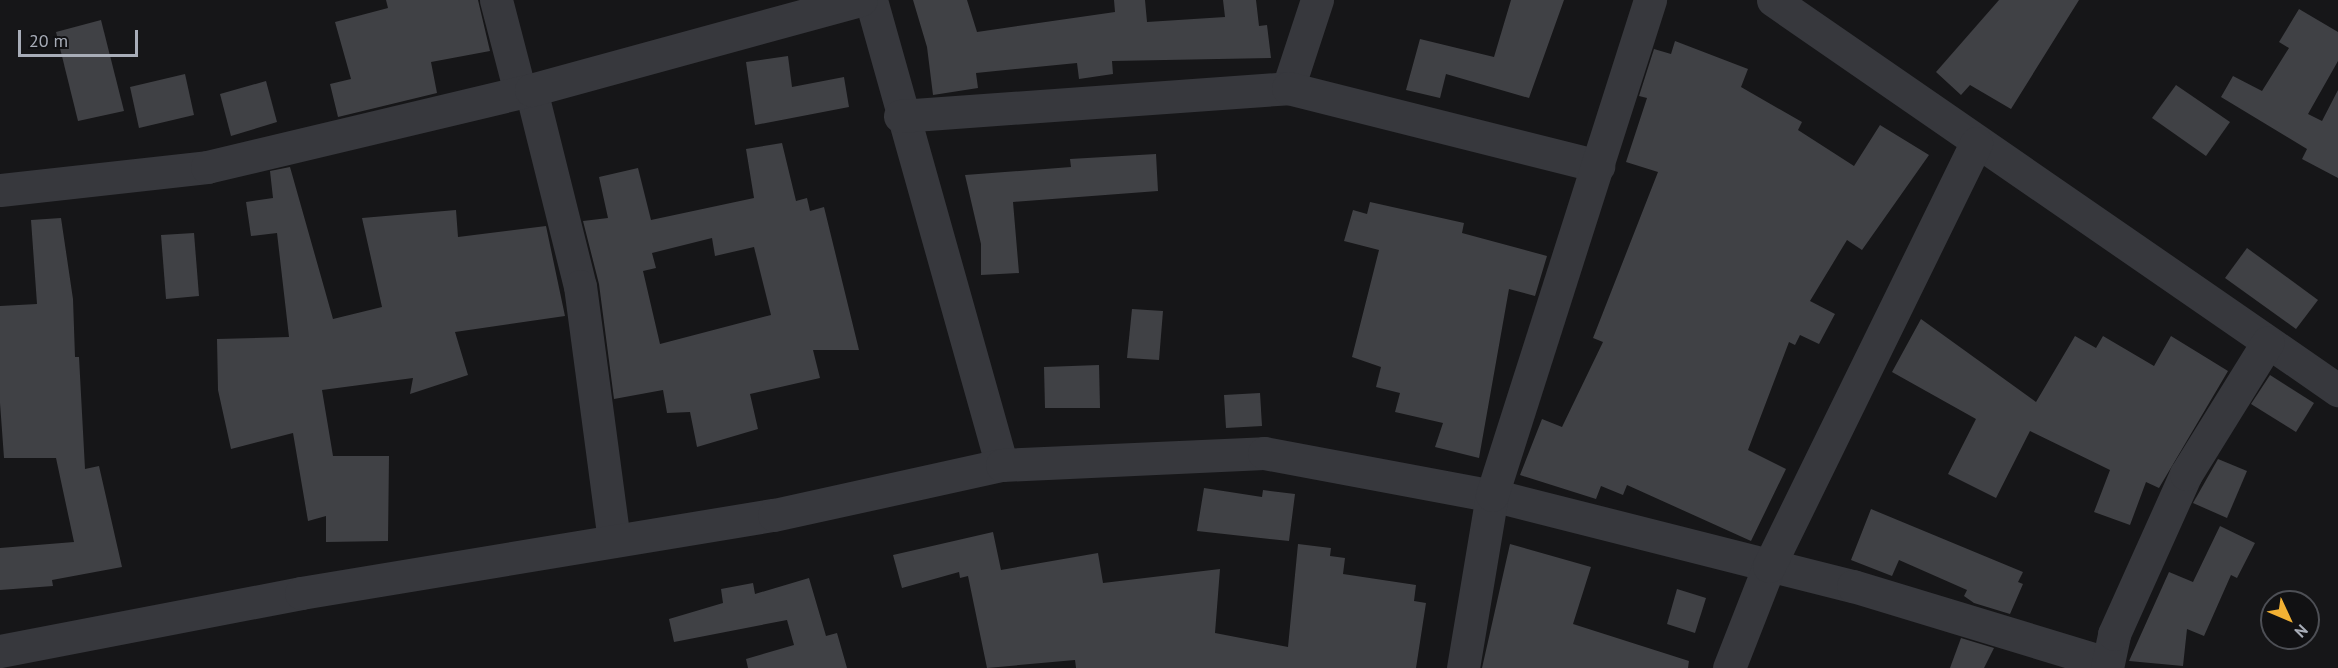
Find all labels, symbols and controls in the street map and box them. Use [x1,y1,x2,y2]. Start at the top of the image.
scale bar [21,18,141,56]
text: 20 m [29,29,68,52]
north arrow [2260,590,2320,650]
text: N [2291,620,2312,642]

